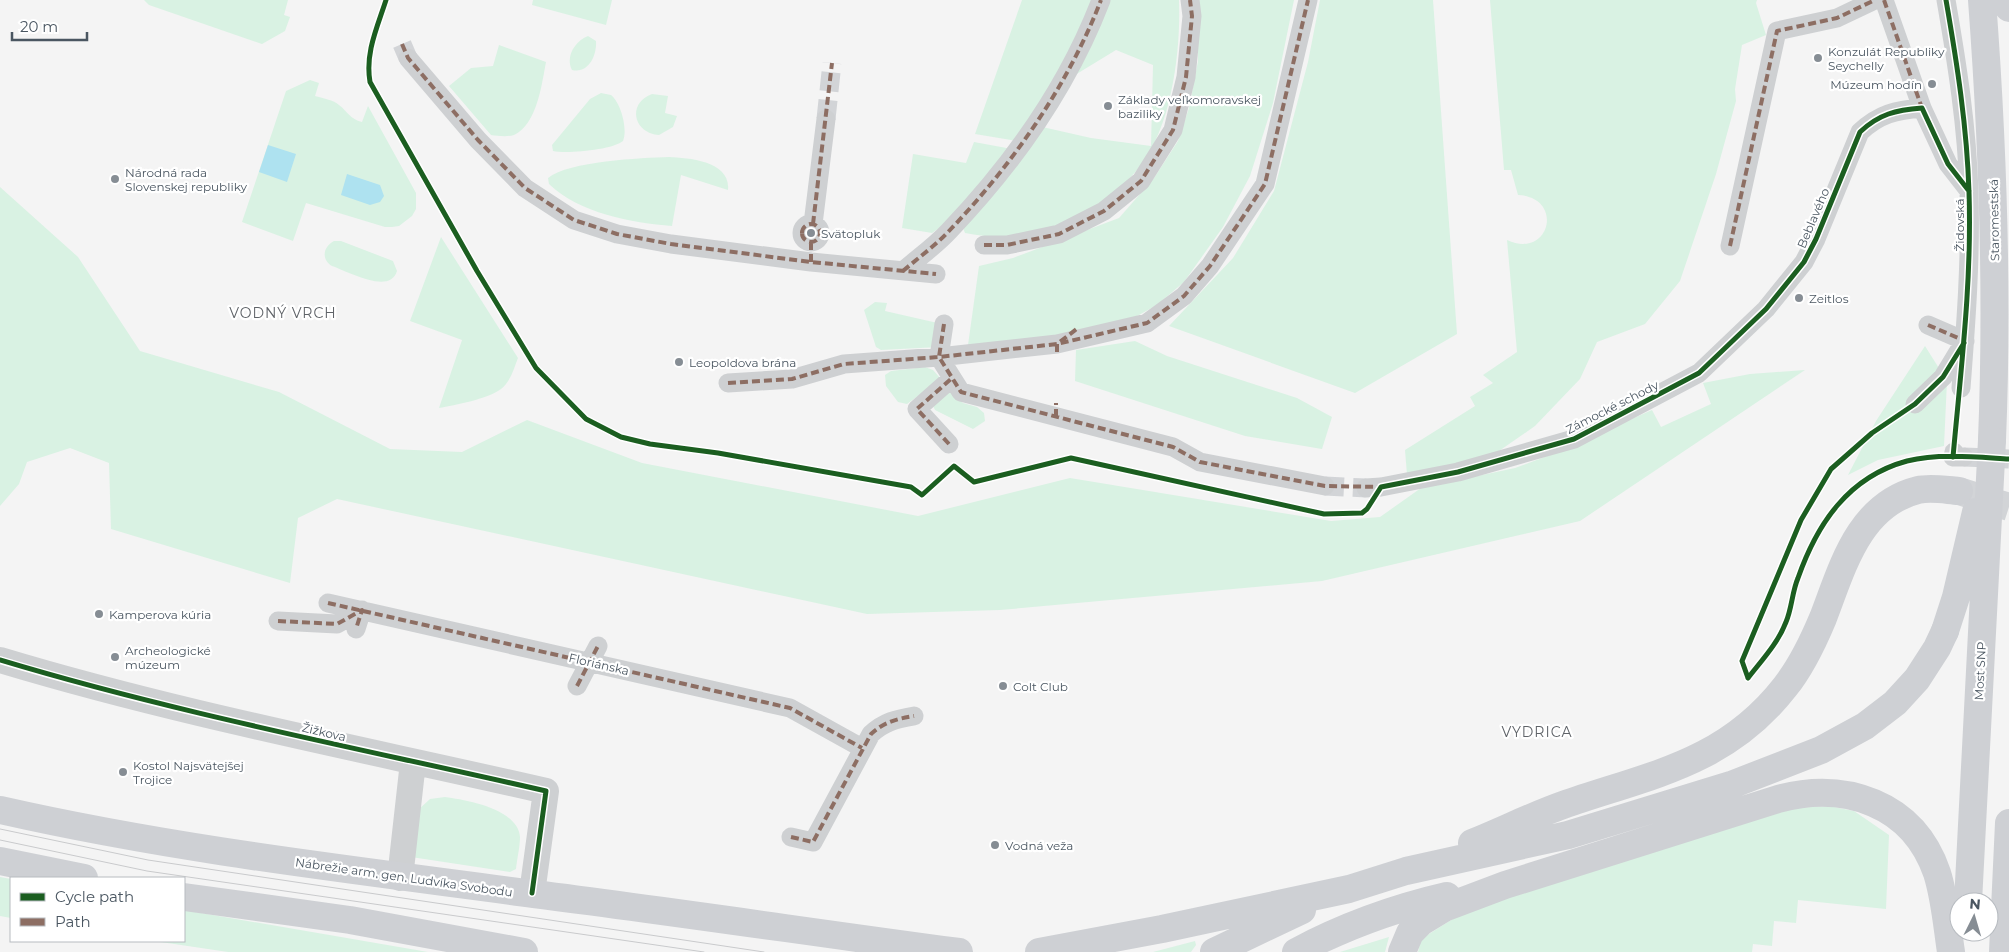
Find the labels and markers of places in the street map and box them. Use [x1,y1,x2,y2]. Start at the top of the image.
place label: Konzulát Republiky Seychelly [1828,44,1945,73]
marker: Konzulát Republiky Seychelly [1812,52,1824,64]
place label: Múzeum hodín [1830,77,1922,92]
marker: Múzeum hodín [1926,78,1938,90]
place label: Základy veľkomoravskej baziliky [1118,92,1261,121]
marker: Základy veľkomoravskej baziliky [1102,100,1114,112]
place label: Národná rada Slovenskej republiky [125,165,248,194]
marker: Národná rada Slovenskej republiky [109,173,121,185]
place label: Svätopluk [821,226,881,241]
marker: Svätopluk [805,227,817,239]
place label: Zeitlos [1809,291,1849,306]
marker: Zeitlos [1793,292,1805,304]
place label: Leopoldova brána [689,355,796,370]
marker: Leopoldova brána [673,356,685,368]
place label: Kamperova kúria [109,607,211,622]
marker: Kamperova kúria [93,608,105,620]
place label: Archeologické múzeum [125,643,211,672]
marker: Archeologické múzeum [109,651,121,663]
place label: Colt Club [1013,679,1068,694]
marker: Colt Club [997,680,1009,692]
place label: Kostol Najsvätejšej Trojice [133,758,244,787]
marker: Kostol Najsvätejšej Trojice [117,766,129,778]
place label: Vodná veža [1005,838,1073,853]
marker: Vodná veža [989,839,1001,851]

